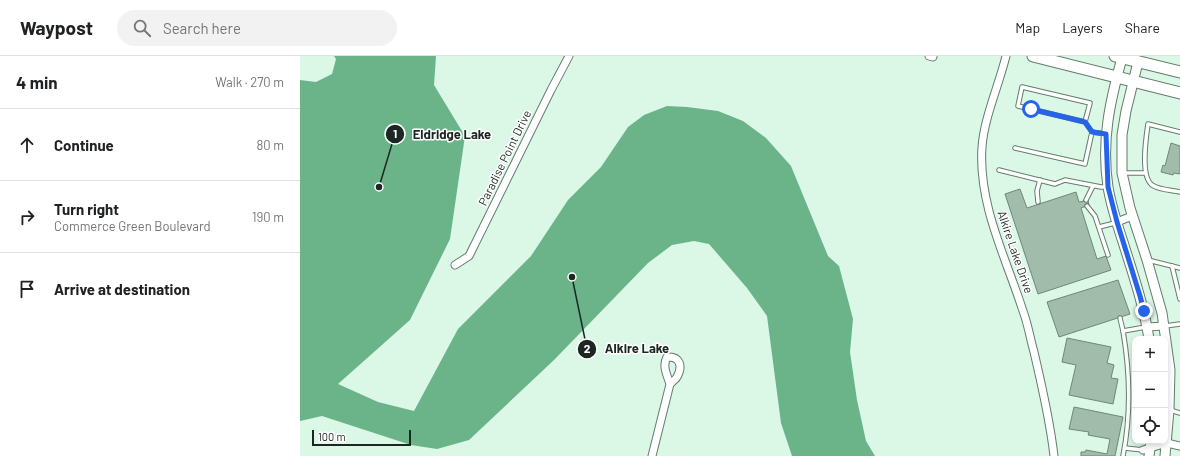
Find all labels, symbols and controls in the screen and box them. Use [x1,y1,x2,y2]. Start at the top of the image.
search box [117,10,397,46]
text: Waypost [20,16,93,39]
icon: search [131,17,153,39]
text: Search here [163,19,241,37]
text: Map [1015,19,1040,36]
text: Layers [1062,19,1103,36]
text: Share [1125,19,1160,36]
text: 4 min [16,72,58,92]
text: Walk · 270 m [215,74,284,90]
route start [1022,100,1040,118]
street label: Paradise Point Drive [475,108,533,208]
callout: Eldridge Lake [385,122,500,147]
text: 1 [393,126,397,140]
text: Eldridge Lake [413,126,491,142]
icon: ahead [16,134,38,156]
text: Continue [54,136,114,154]
text: 80 m [257,137,284,153]
text: Turn right [54,200,119,218]
icon: right [16,206,38,228]
text: 190 m [252,209,284,225]
street label: Alkire Lake Drive [995,209,1037,295]
text: Commerce Green Boulevard [54,218,211,234]
icon: arrive [16,278,38,300]
text: Arrive at destination [54,280,190,298]
route end [1135,302,1153,320]
callout: Alkire Lake [577,336,677,361]
map controls [1132,336,1168,444]
button: + [1132,336,1168,372]
text: Alkire Lake [605,340,669,356]
text: 2 [584,341,591,355]
button: − [1132,372,1168,408]
button: locate [1132,408,1168,444]
scale bar [312,428,411,447]
text: 100 m [318,430,346,443]

